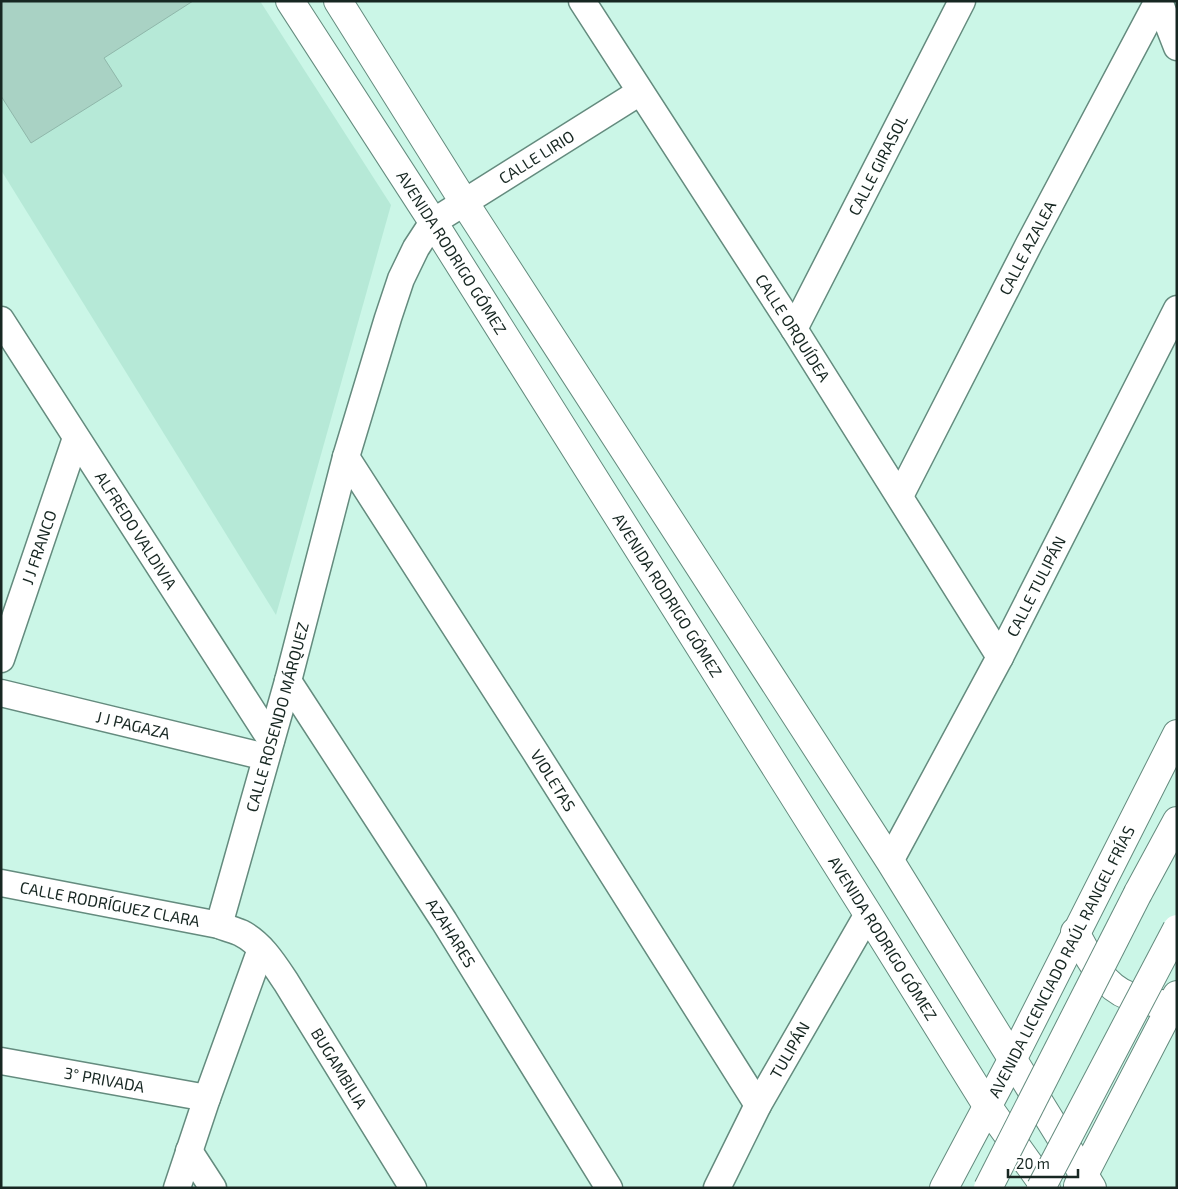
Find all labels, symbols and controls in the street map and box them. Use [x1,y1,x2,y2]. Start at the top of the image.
street label: CALLE GIRASOL [844,112,911,218]
street label: CALLE LIRIO [495,126,577,187]
street label: AVENIDA RODRIGO GÓMEZ [393,167,511,337]
street label: CALLE AZALEA [995,197,1059,298]
street label: CALLE ORQUÍDEA [752,270,835,385]
street label: ALFREDO VALDIVIA [92,468,181,593]
street label: J J FRANCO [17,508,60,587]
street label: AVENIDA RODRIGO GÓMEZ [609,509,727,680]
street label: CALLE TULIPÁN [1002,533,1069,640]
street label: CALLE ROSENDO MÁRQUEZ [241,620,312,814]
street label: J J PAGAZA [94,706,172,743]
street label: VIOLETAS [527,746,580,814]
street label: AVENIDA LICENCIADO RAÚL RANGEL FRÍAS [984,822,1138,1101]
street label: AVENIDA RODRIGO GÓMEZ [825,852,942,1023]
street label: CALLE RODRÍGUEZ CLARA [18,877,202,930]
street label: AZAHARES [423,895,480,970]
street label: TULIPÁN [765,1018,813,1082]
street label: BUGAMBILIA [308,1024,372,1112]
street label: 3° PRIVADA [63,1063,146,1096]
scale bar [1008,1146,1078,1178]
text: 20 m [1016,1154,1050,1172]

